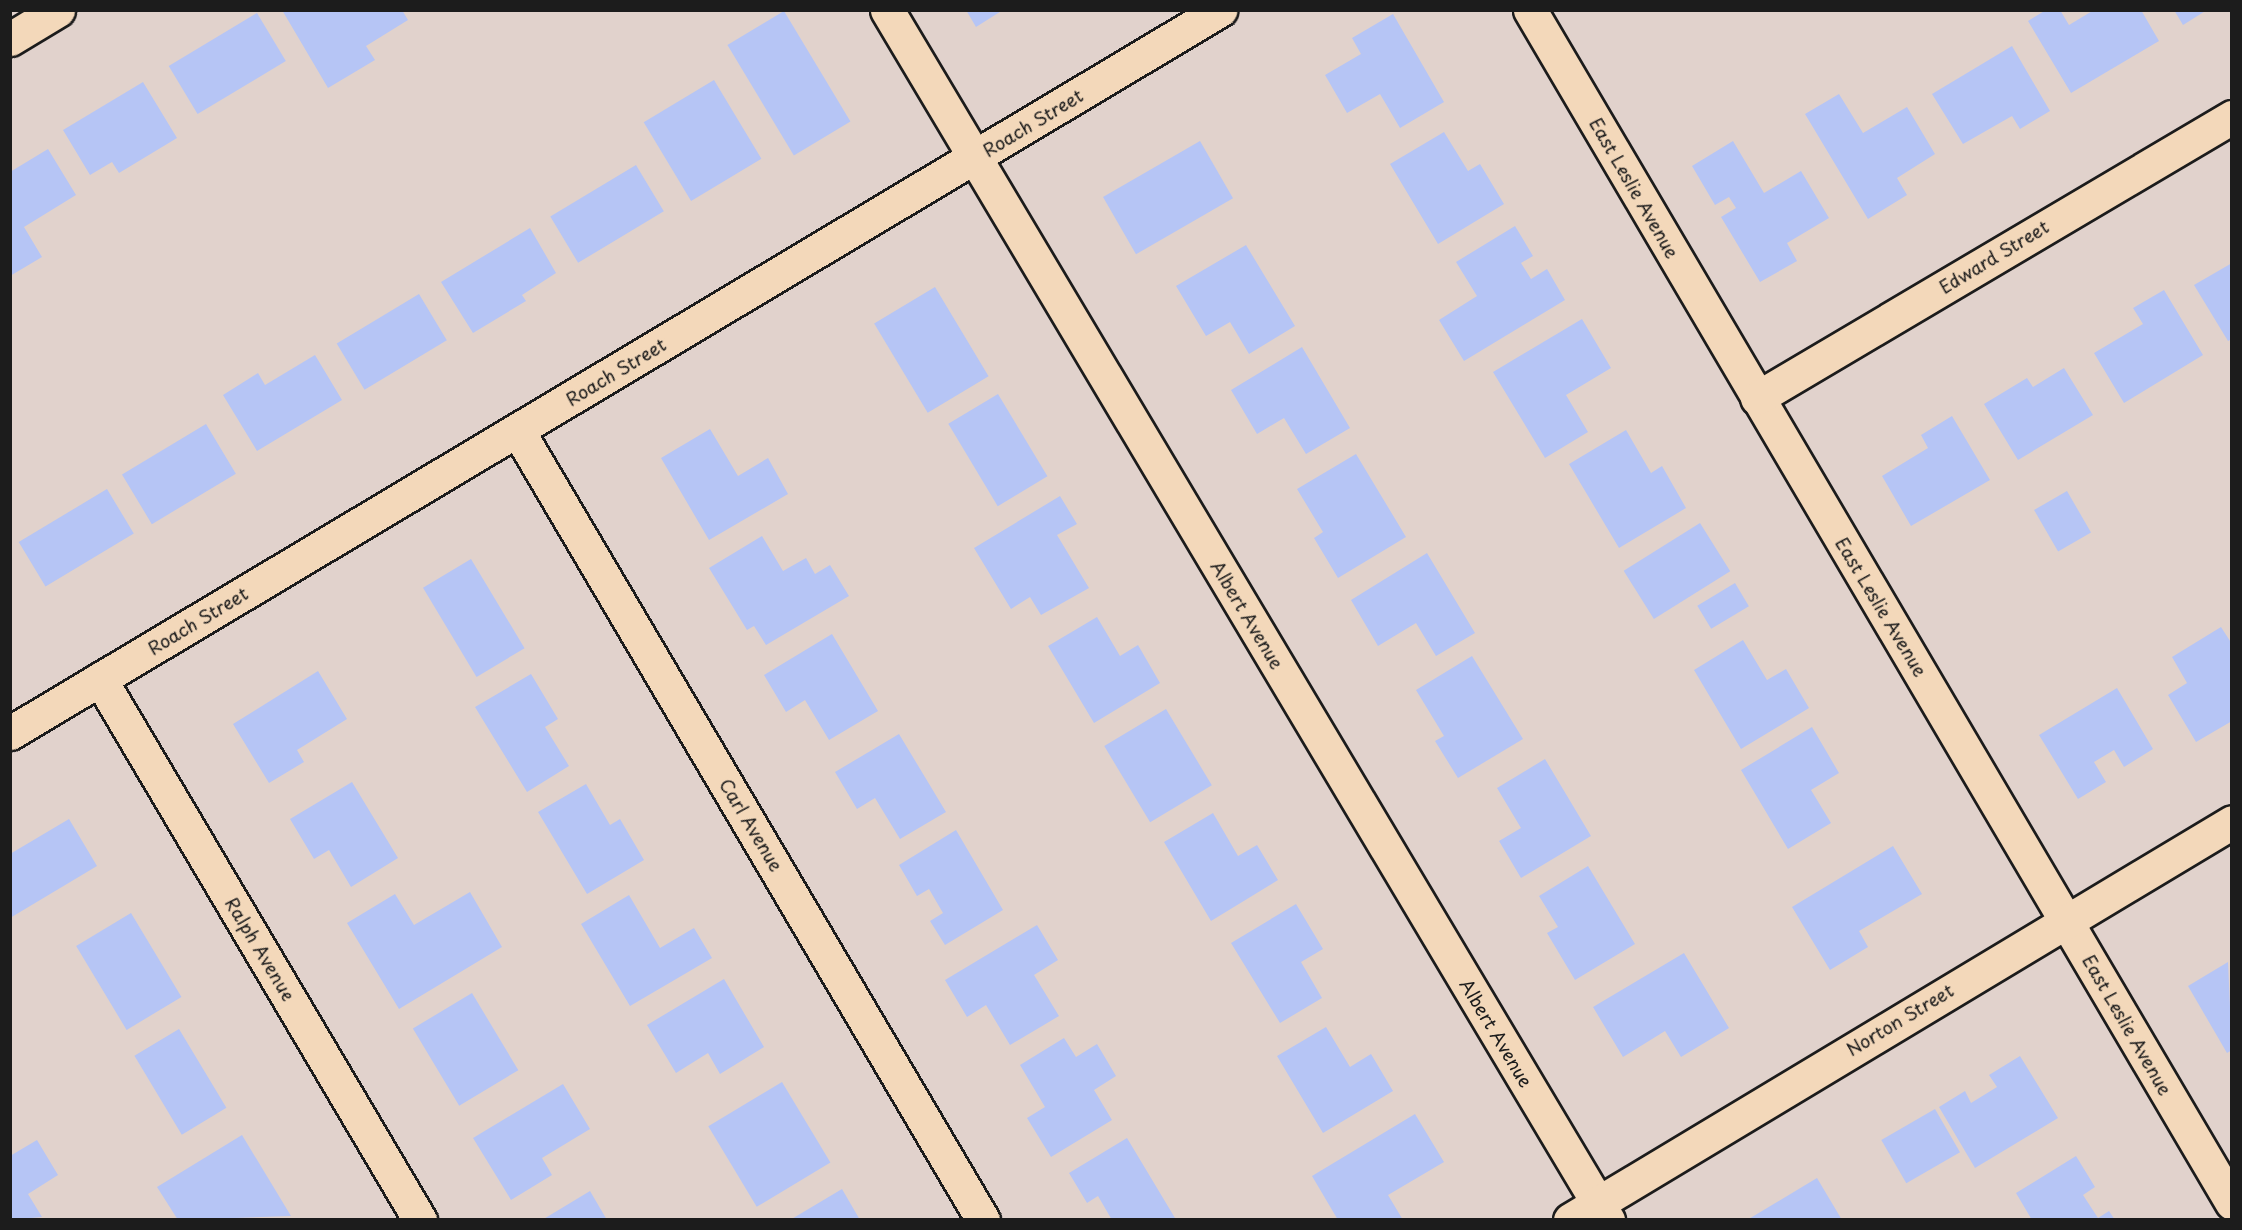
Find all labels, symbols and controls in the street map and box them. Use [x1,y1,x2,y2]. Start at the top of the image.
street label: Roach Street [979,85,1087,161]
street label: East Leslie Avenue [1585,114,1683,262]
street label: Edward Street [1935,216,2053,298]
street label: Roach Street [562,334,670,410]
street label: East Leslie Avenue [1831,534,1931,680]
street label: Albert Avenue [1206,557,1288,673]
street label: Roach Street [144,583,252,659]
street label: Carl Avenue [715,774,787,876]
street label: Ralph Avenue [220,893,300,1005]
street label: East Leslie Avenue [2078,951,2176,1099]
street label: Albert Avenue [1455,975,1537,1091]
street label: Norton Street [1843,980,1957,1060]

